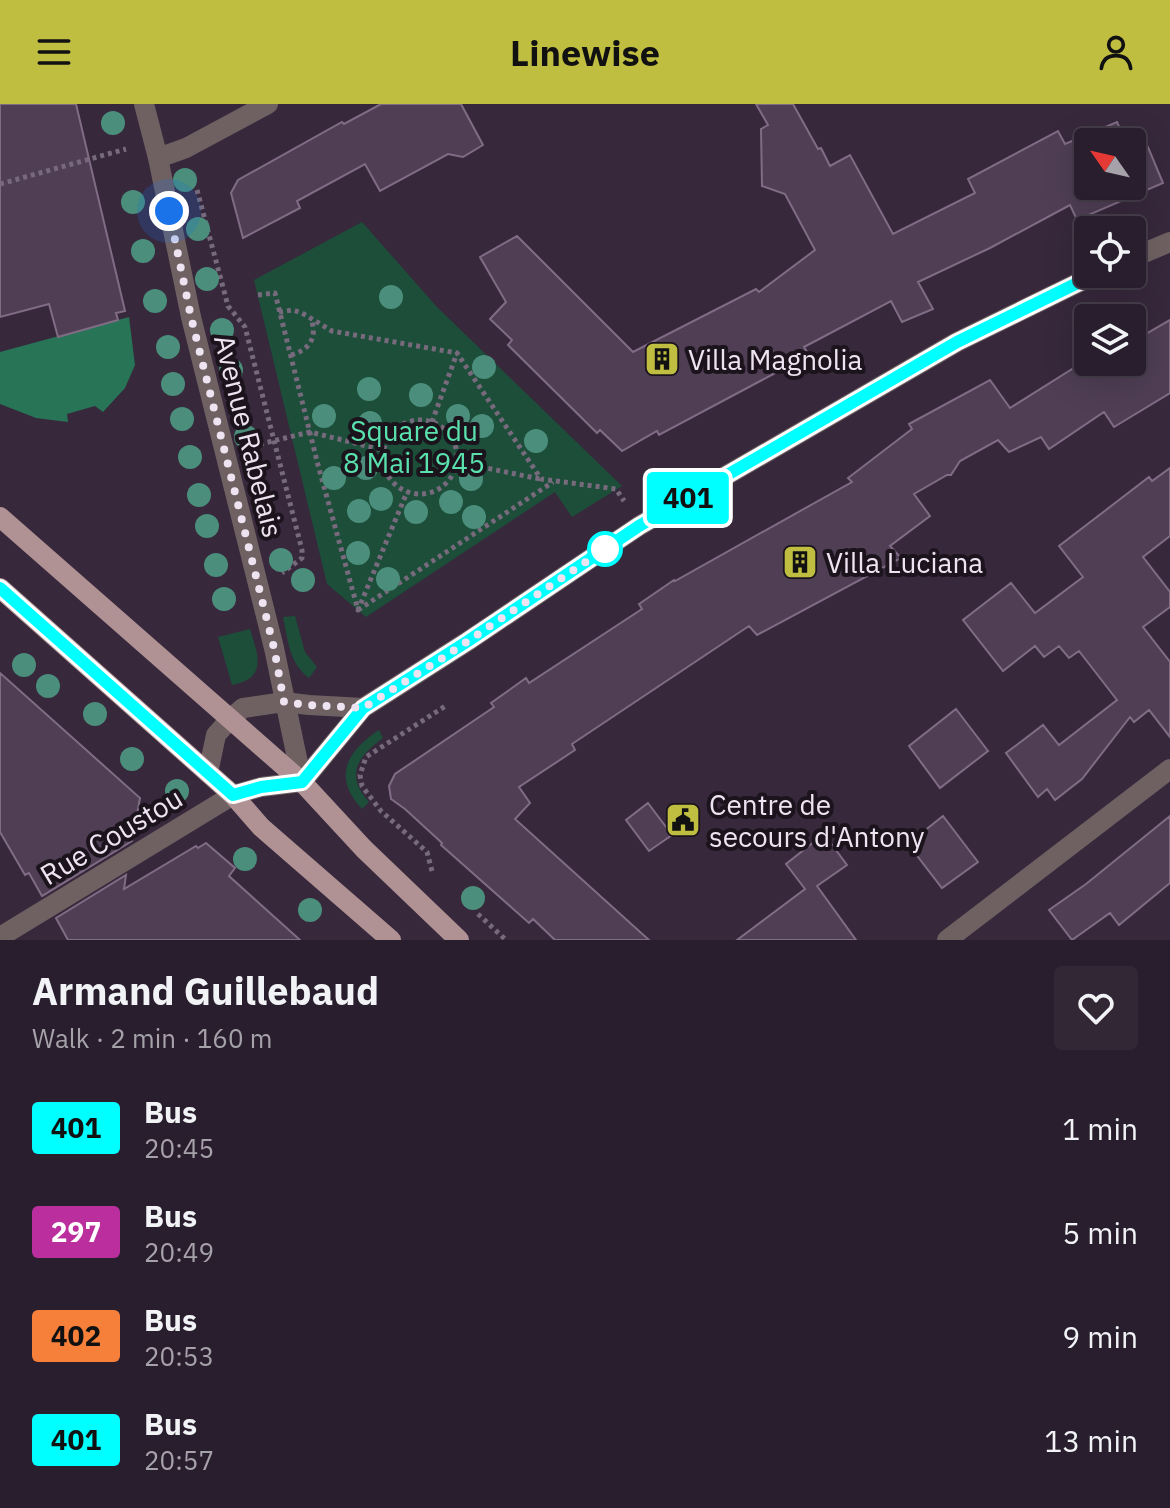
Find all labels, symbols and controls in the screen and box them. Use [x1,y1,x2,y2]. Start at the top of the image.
text: Linewise [510,29,660,76]
icon: menu [32,30,76,74]
icon: person [1094,30,1138,74]
north arrow [1074,128,1146,200]
map controls [1074,128,1146,376]
your location [149,191,189,231]
button: locate [1074,216,1146,288]
button: layers [1074,304,1146,376]
street label: Avenue Rabelais [206,331,292,541]
building icon: Villa Magnolia [643,340,681,378]
place label: Villa Magnolia [688,341,862,378]
park label: Square du 8 Mai 1945 [343,412,485,481]
line badge: 401 [642,472,734,524]
text: 401 [663,479,713,516]
unlabelled marker [588,532,622,566]
building icon: Villa Luciana [781,543,819,581]
place label: Villa Luciana [826,544,983,581]
street label: Rue Coustou [33,779,189,893]
place label: Centre de secours d'Antony [709,786,925,855]
public building icon: Centre de secours d'Antony [664,801,702,839]
text: Armand Guillebaud [32,966,379,1015]
button: heart [1054,966,1138,1050]
text: Walk · 2 min · 160 m [32,1021,272,1055]
text: Bus [144,1092,197,1131]
text: 401 [51,1109,101,1146]
text: 1 min [1062,1109,1138,1148]
text: 20:45 [144,1131,214,1165]
text: Bus [144,1196,197,1235]
text: 297 [51,1213,101,1250]
text: 5 min [1062,1213,1138,1252]
text: 20:49 [144,1235,214,1269]
text: Bus [144,1300,197,1339]
text: 402 [51,1317,101,1354]
text: 9 min [1062,1317,1138,1356]
text: 20:53 [144,1339,214,1373]
text: Bus [144,1404,197,1443]
text: 401 [51,1421,101,1458]
text: 13 min [1044,1421,1138,1460]
text: 20:57 [144,1443,214,1477]

